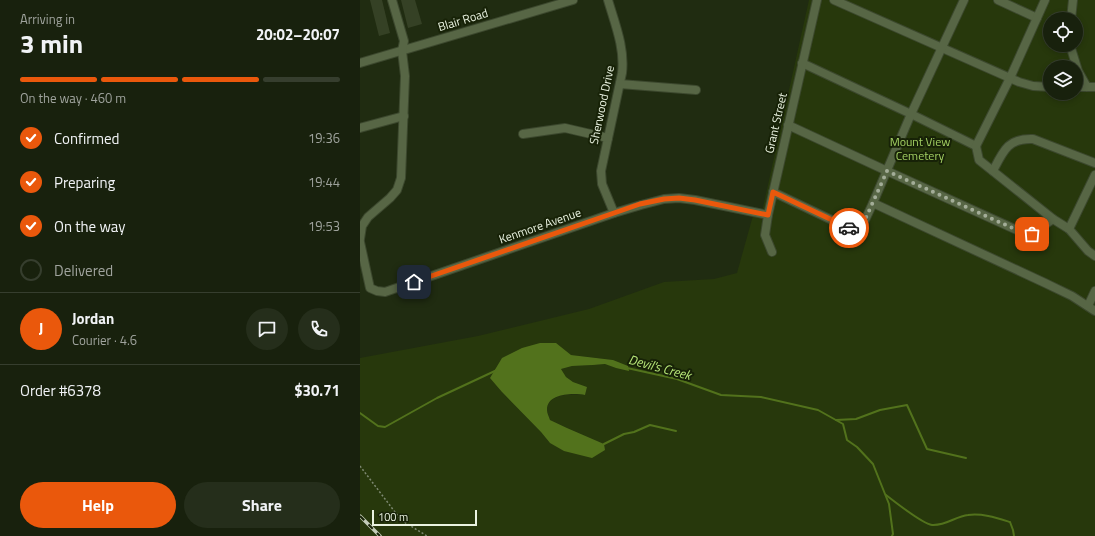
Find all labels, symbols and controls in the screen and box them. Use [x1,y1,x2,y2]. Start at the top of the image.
street label: Blair Road [435,3,490,36]
text: Arriving in [20,9,75,29]
map controls [1043,12,1083,100]
button: locate [1043,12,1083,52]
text: 20:02–20:07 [256,23,340,46]
text: 3 min [20,24,83,63]
button: layers [1043,60,1083,100]
street label: Sherwood Drive [584,64,619,146]
text: On the way · 460 m [20,88,126,108]
street label: Grant Street [759,90,792,155]
icon: check [20,127,42,149]
text: Confirmed [54,127,119,150]
text: 19:36 [308,128,340,148]
park label: Mount View Cemetery [890,132,950,165]
icon: check [20,171,42,193]
text: Preparing [54,171,115,194]
text: 19:44 [308,172,340,192]
street label: Kenmore Avenue [496,203,583,248]
courier [829,208,869,248]
icon: check [20,215,42,237]
text: On the way [54,215,126,238]
text: 19:53 [308,216,340,236]
icon: car [838,217,860,239]
pin [1015,217,1049,251]
icon: bag [1021,223,1043,245]
text: Delivered [54,259,113,282]
pin [397,265,431,299]
icon: home [403,271,425,293]
text: Jordan [72,307,114,330]
button: chat [246,308,288,350]
button: phone [298,308,340,350]
text: J [39,317,43,340]
text: Courier · 4.6 [72,330,137,350]
water label: Devil's Creek [627,349,696,386]
text: Order #6378 [20,379,101,402]
text: $30.71 [294,379,340,402]
button: Help [20,482,176,528]
button: Share [184,482,340,528]
scale bar [372,508,477,527]
text: 100 m [378,509,408,525]

